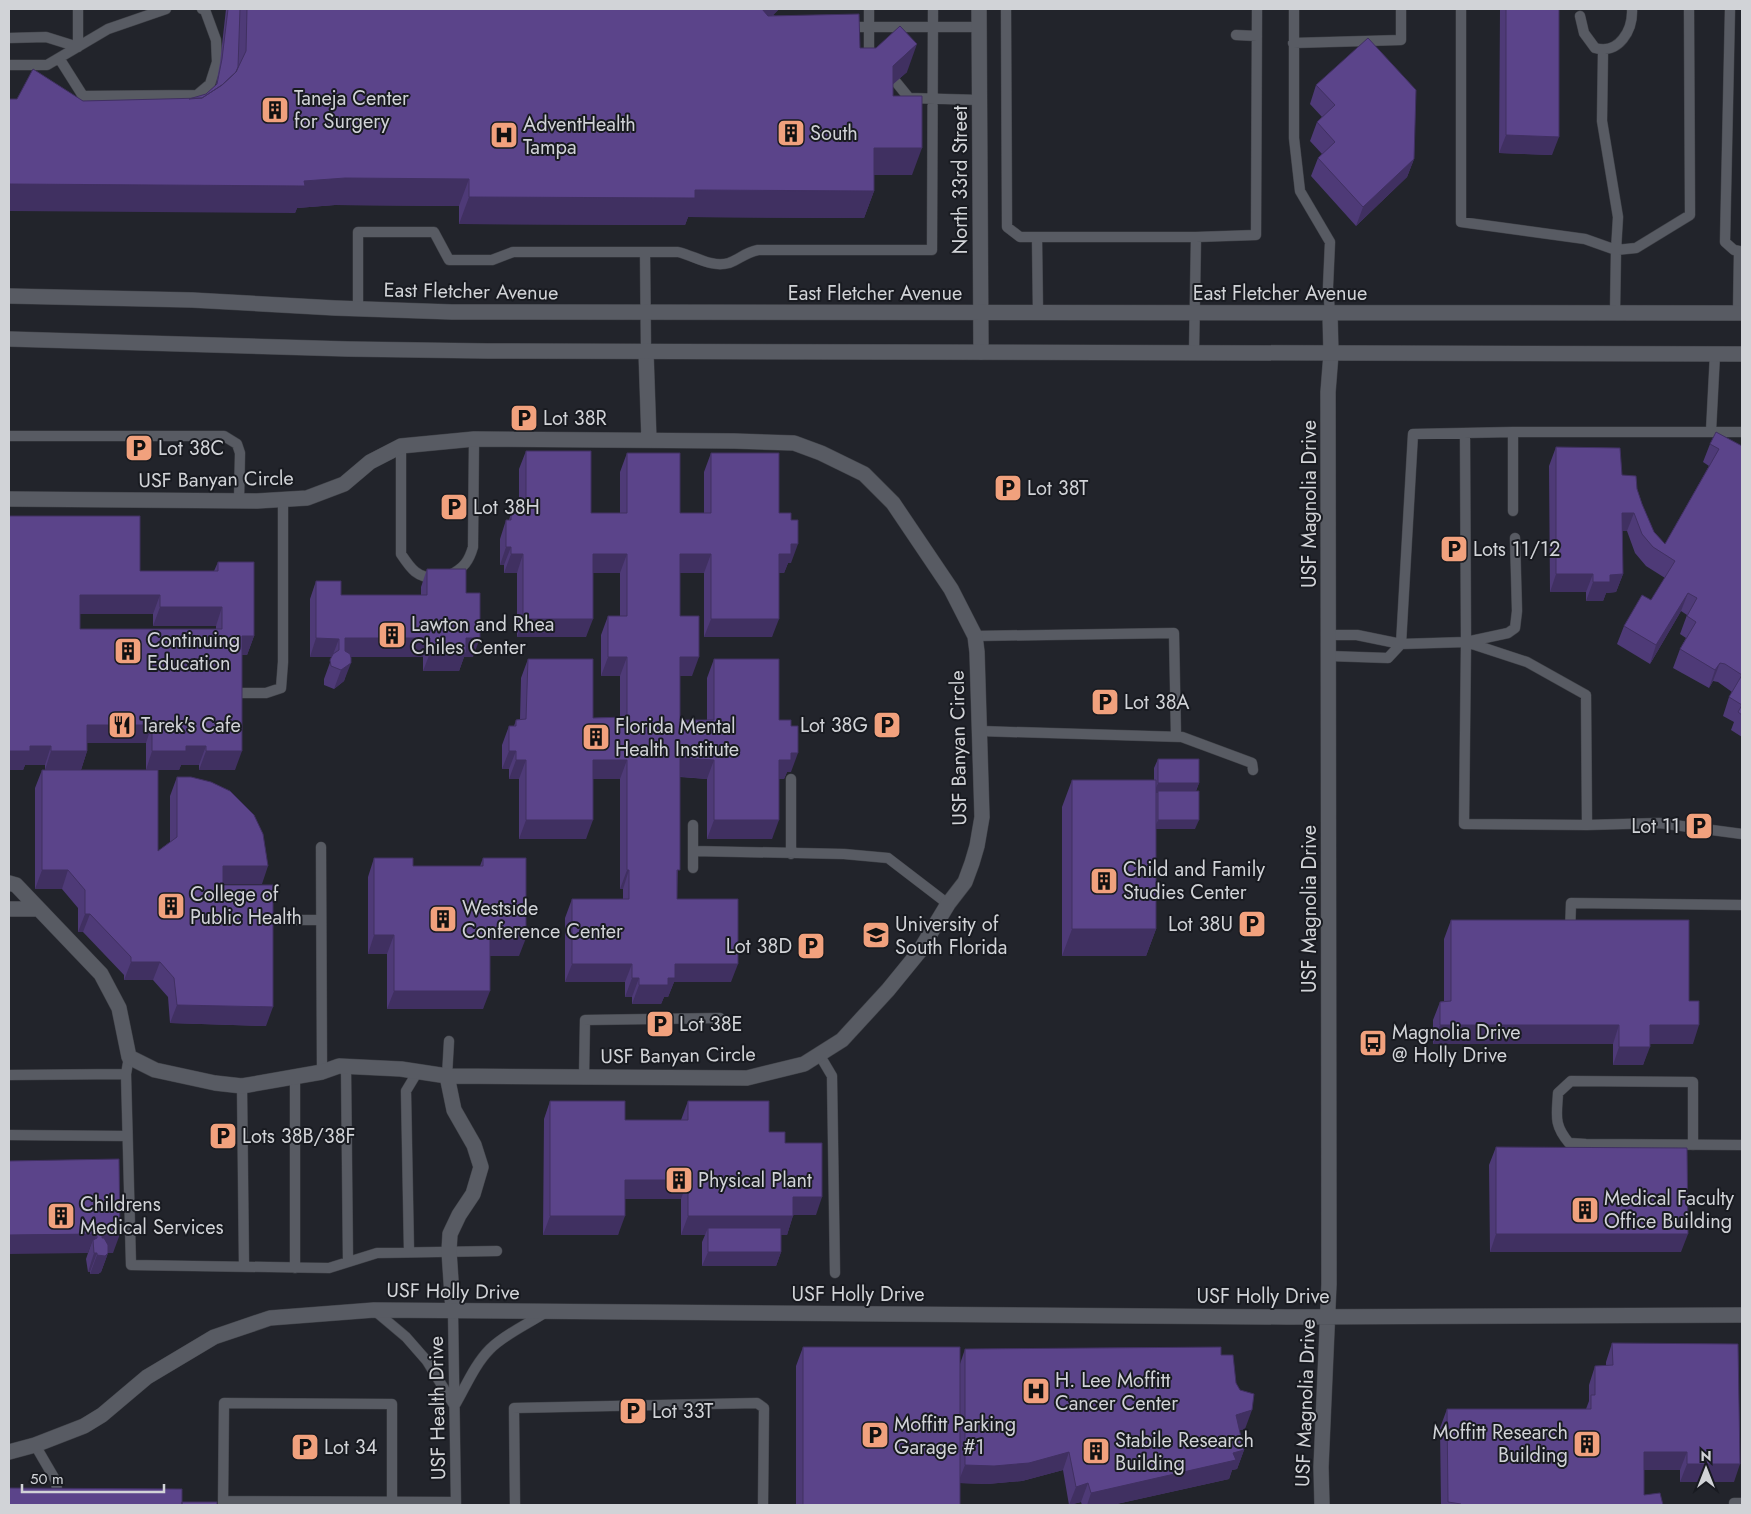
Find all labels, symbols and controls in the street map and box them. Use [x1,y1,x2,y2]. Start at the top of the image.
place label: Taneja Center for Surgery [294,84,409,136]
building icon: Taneja Center for Surgery [260,95,290,125]
street label: North 33rd Street [946,106,975,254]
place label: AdventHealth Tampa [523,110,636,162]
building icon: South [776,118,806,148]
place label: South [810,119,858,148]
hospital icon: AdventHealth Tampa [489,120,519,150]
street label: East Fletcher Avenue [383,275,559,308]
street label: East Fletcher Avenue [788,279,962,308]
street label: East Fletcher Avenue [1193,279,1367,308]
parking icon: Lot 38R [509,403,539,433]
place label: Lot 38R [543,404,607,433]
street label: USF Magnolia Drive [1295,420,1324,588]
parking icon: Lot 38C [124,433,154,463]
place label: Lot 38C [158,434,224,463]
street label: USF Banyan Circle [138,464,294,495]
parking icon: Lot 38T [993,473,1023,503]
place label: Lot 38T [1027,474,1089,503]
parking icon: Lot 38H [439,492,469,522]
place label: Lot 38H [473,493,540,522]
parking icon: Lots 11/12 [1439,534,1469,564]
place label: Lots 11/12 [1473,535,1560,564]
place label: Lawton and Rhea Chiles Center [411,610,554,662]
building icon: Lawton and Rhea Chiles Center [377,620,407,650]
place label: Continuing Education [147,626,240,678]
building icon: Continuing Education [113,636,143,666]
street label: USF Banyan Circle [943,670,974,826]
parking icon: Lot 38A [1090,687,1120,717]
place label: Lot 38A [1124,688,1190,717]
restaurant icon: Tarek's Cafe [107,710,137,740]
parking icon: Lot 38G [872,710,902,740]
place label: Tarek's Cafe [141,711,241,740]
place label: Lot 38G [800,711,868,740]
place label: Florida Mental Health Institute [615,712,739,764]
building icon: Florida Mental Health Institute [581,722,611,752]
parking icon: Lot 11 [1684,811,1714,841]
place label: Lot 11 [1631,812,1680,841]
street label: USF Magnolia Drive [1295,825,1324,993]
place label: Child and Family Studies Center [1123,855,1265,907]
building icon: Child and Family Studies Center [1089,866,1119,896]
place label: College of Public Health [190,880,302,932]
building icon: College of Public Health [156,891,186,921]
place label: Westside Conference Center [462,894,623,946]
building icon: Westside Conference Center [428,904,458,934]
parking icon: Lot 38U [1237,909,1267,939]
place label: University of South Florida [895,910,1007,962]
place label: Lot 38U [1168,910,1233,939]
school or university icon: University of South Florida [861,920,891,950]
parking icon: Lot 38D [796,931,826,961]
place label: Lot 38D [726,932,792,961]
parking icon: Lot 38E [645,1009,675,1039]
place label: Lot 38E [679,1010,743,1039]
place label: Magnolia Drive @ Holly Drive [1392,1018,1521,1070]
bus stop icon: Magnolia Drive @ Holly Drive [1358,1028,1388,1058]
street label: USF Banyan Circle [600,1040,756,1071]
parking icon: Lots 38B/38F [208,1121,238,1151]
place label: Lots 38B/38F [242,1122,356,1151]
building icon: Physical Plant [664,1165,694,1195]
place label: Physical Plant [698,1166,812,1195]
place label: Medical Faculty Office Building [1604,1184,1734,1236]
place label: Childrens Medical Services [80,1190,224,1242]
building icon: Medical Faculty Office Building [1570,1195,1600,1225]
building icon: Childrens Medical Services [46,1201,76,1231]
street label: USF Holly Drive [386,1276,520,1307]
street label: USF Holly Drive [791,1280,925,1309]
street label: USF Holly Drive [1196,1282,1330,1311]
street label: USF Magnolia Drive [1288,1319,1323,1487]
street label: USF Health Drive [422,1336,453,1480]
place label: H. Lee Moffitt Cancer Center [1055,1366,1178,1418]
hospital icon: H. Lee Moffitt Cancer Center [1021,1376,1051,1406]
parking icon: Lot 33T [618,1396,648,1426]
place label: Lot 33T [652,1397,714,1426]
place label: Moffitt Parking Garage #1 [894,1410,1016,1462]
place label: Moffitt Research Building [1433,1418,1568,1470]
parking icon: Moffitt Parking Garage #1 [860,1420,890,1450]
place label: Stabile Research Building [1115,1426,1254,1478]
building icon: Moffitt Research Building [1572,1429,1602,1459]
parking icon: Lot 34 [290,1432,320,1462]
place label: Lot 34 [324,1433,378,1462]
building icon: Stabile Research Building [1081,1436,1111,1466]
north arrow [1681,1444,1731,1494]
text: N [1700,1446,1712,1466]
scale bar [22,1462,165,1494]
text: 50 m [30,1468,64,1490]

